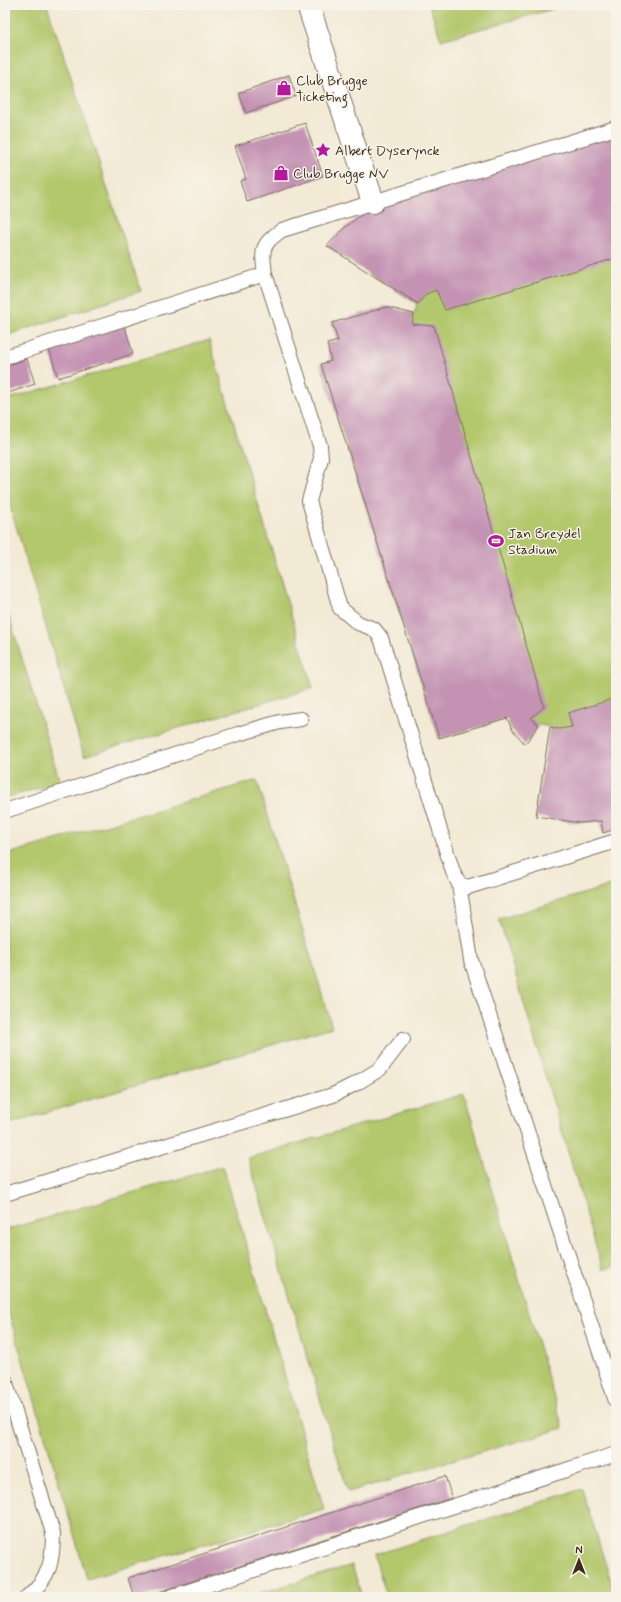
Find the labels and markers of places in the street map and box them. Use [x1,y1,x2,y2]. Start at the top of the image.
place label: Club Brugge Ticketing [296,72,368,108]
shop icon: Club Brugge Ticketing [275,79,293,97]
place icon: Albert Dyserynck [314,141,332,159]
place label: Albert Dyserynck [335,142,440,160]
shop icon: Club Brugge NV [272,164,290,182]
place label: Club Brugge NV [293,165,389,184]
place label: Jan Breydel Stadium [508,525,581,559]
sports icon: Jan Breydel Stadium [487,532,505,550]

